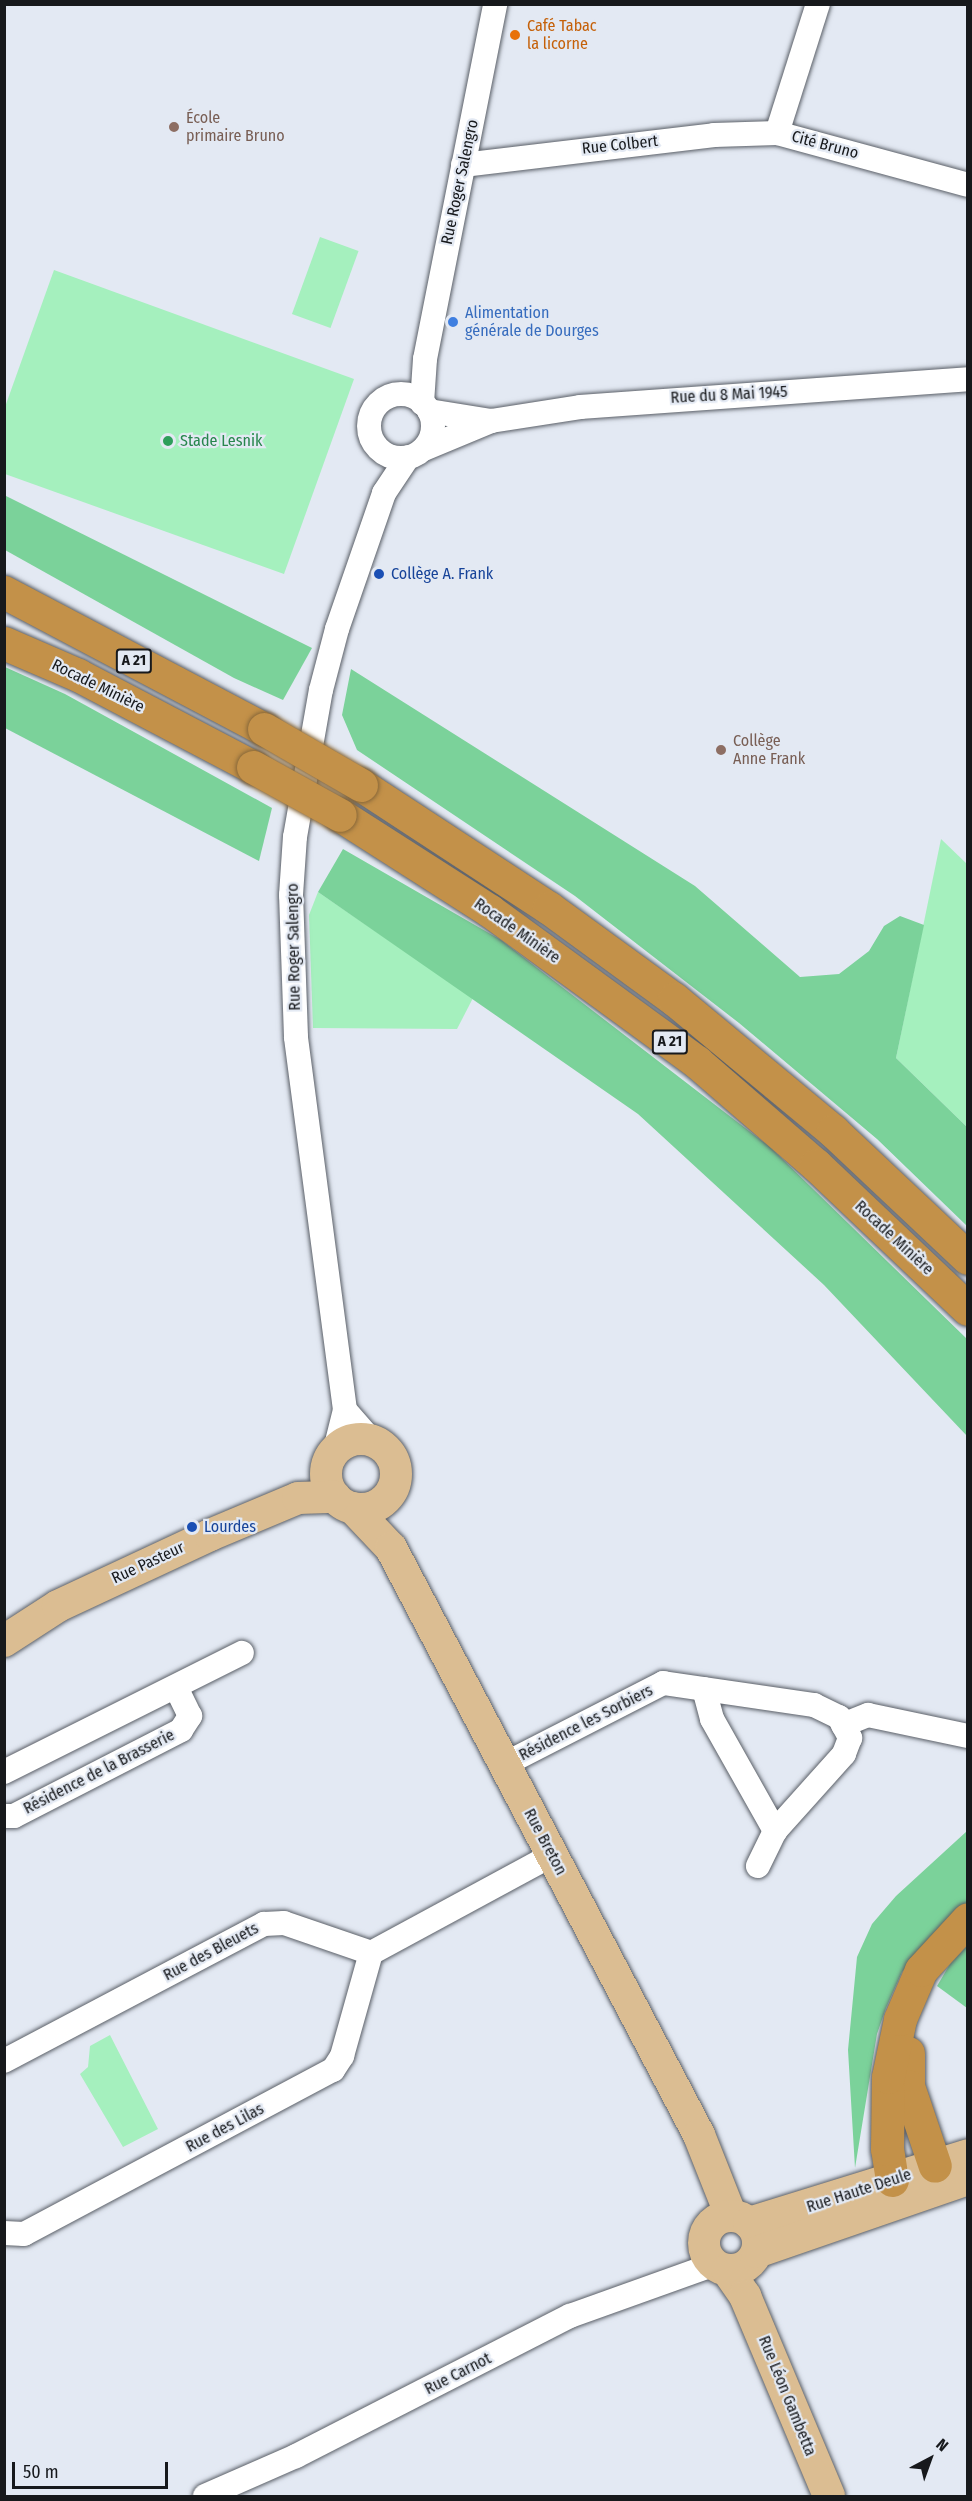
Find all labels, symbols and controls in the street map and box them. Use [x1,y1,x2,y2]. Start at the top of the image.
place label: Café Tabac la licorne [527,16,597,54]
marker: Café Tabac la licorne [508,28,522,42]
place label: École primaire Bruno [186,108,285,146]
street label: Rue Roger Salengro [437,118,483,246]
marker: École primaire Bruno [167,120,181,134]
street label: Cité Bruno [789,127,861,163]
street label: Rue Colbert [581,131,659,159]
place label: Alimentation générale de Dourges [465,303,599,341]
marker: Alimentation générale de Dourges [446,315,460,329]
street label: Rue du 8 Mai 1945 [670,382,788,408]
place label: Stade Lesnik [180,431,263,451]
marker: Stade Lesnik [161,434,175,448]
place label: Collège A. Frank [391,564,493,584]
marker: Collège A. Frank [372,567,386,581]
road number: A 21 [114,649,154,673]
street label: Rocade Minière [49,655,147,717]
place label: Collège Anne Frank [733,731,805,769]
marker: Collège Anne Frank [714,743,728,757]
street label: Rue Roger Salengro [283,883,305,1011]
street label: Rocade Minière [470,894,564,968]
road number: A 21 [650,1030,690,1054]
street label: Rocade Minière [851,1197,937,1279]
place label: Lourdes [204,1517,256,1537]
marker: Lourdes [185,1520,199,1534]
street label: Rue Pasteur [109,1538,187,1588]
street label: Résidence les Sorbiers [516,1681,656,1765]
street label: Résidence de la Brasserie [20,1726,178,1818]
street label: Rue Breton [520,1806,570,1878]
street label: Rue des Bleuets [160,1919,262,1985]
street label: Rue des Lilas [183,2099,267,2157]
street label: Rue Haute Deule [804,2165,914,2217]
street label: Rue Léon Gambetta [754,2333,820,2459]
street label: Rue Carnot [421,2349,495,2399]
north arrow [900,2429,960,2489]
text: N [932,2435,952,2455]
scale bar [15,2450,171,2488]
text: 50 m [23,2461,59,2483]

